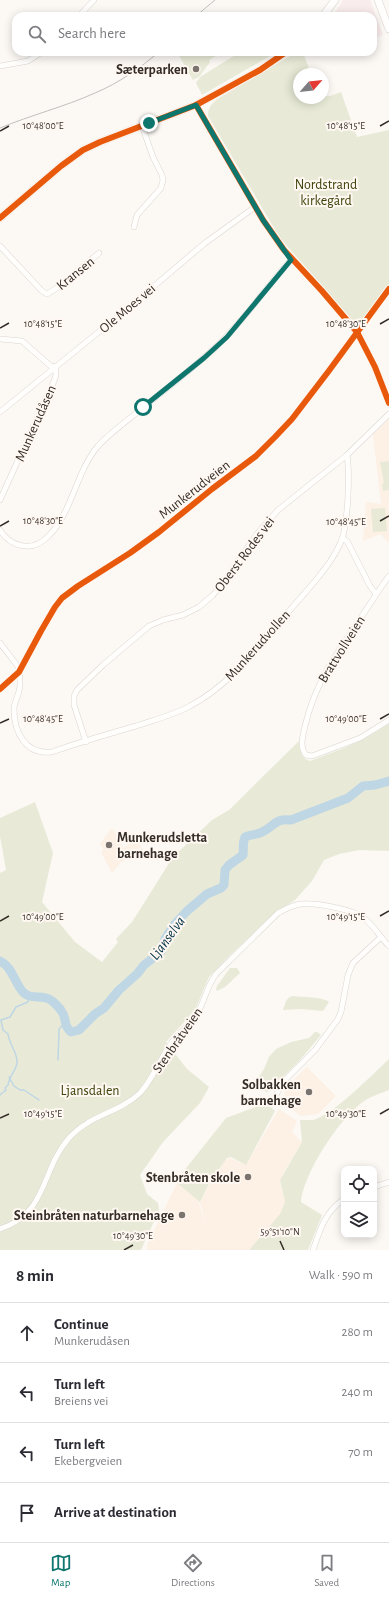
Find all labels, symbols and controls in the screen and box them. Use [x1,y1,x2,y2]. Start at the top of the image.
search box [12,12,377,56]
icon: search [26,23,48,45]
text: Search here [58,26,126,41]
place label: Sæterparken [116,63,188,77]
marker: Sæterparken [191,64,201,74]
north arrow [293,68,329,104]
route end [140,114,158,132]
text: 10°48'00"E [22,121,64,131]
text: 10°48'15"E [327,121,365,131]
park label: Nordstrand kirkegård [295,178,357,208]
street label: Kransen [54,254,97,293]
street label: Ole Moes vei [97,281,158,336]
text: 10°48'15"E [24,319,62,329]
text: 10°48'30"E [326,319,366,329]
street label: Munkerudåsen [13,383,59,464]
route start [134,398,152,416]
street label: Munkerudveien [157,458,233,522]
street label: Oberst Rodes vei [212,514,277,595]
text: 10°48'30"E [23,516,63,526]
text: 10°48'45"E [326,517,366,527]
street label: Munkerudvollen [223,608,293,684]
street label: Brattvollveien [316,614,368,685]
text: 10°48'45"E [23,714,63,724]
text: 10°49'00"E [326,714,367,724]
place label: Munkerudsletta barnehage [117,831,208,861]
marker: Munkerudsletta barnehage [104,840,114,850]
text: 10°49'00"E [23,912,64,922]
text: 10°49'15"E [327,912,365,922]
water label: Ljanselva [147,914,188,963]
street label: Stenbråtveien [150,1005,205,1076]
place label: Solbakken barnehage [240,1078,301,1108]
park label: Ljansdalen [60,1084,120,1098]
marker: Solbakken barnehage [304,1087,314,1097]
text: 10°49'15"E [24,1109,62,1119]
text: 10°49'30"E [326,1109,366,1119]
map controls [341,1166,377,1238]
button: locate [341,1166,377,1202]
place label: Stenbråten skole [146,1171,240,1185]
marker: Stenbråten skole [243,1172,253,1182]
button: layers [341,1202,377,1238]
place label: Steinbråten naturbarnehage [14,1209,174,1223]
marker: Steinbråten naturbarnehage [177,1210,187,1220]
text: 59°51'10"N [260,1227,300,1237]
text: 10°49'30"E [113,1231,153,1241]
text: 8 min [16,1267,54,1284]
text: Walk · 590 m [309,1269,373,1282]
text: Continue [54,1317,109,1332]
icon: ahead [16,1322,38,1344]
text: 280 m [342,1326,373,1339]
text: Munkerudåsen [54,1335,130,1348]
text: Turn left [54,1377,105,1392]
icon: left [16,1382,38,1404]
text: 240 m [341,1386,373,1399]
text: Breiens vei [54,1395,108,1408]
text: Turn left [54,1437,105,1452]
icon: left [16,1442,38,1464]
text: 70 m [348,1446,373,1459]
text: Ekebergveien [54,1455,122,1468]
icon: arrive [16,1502,38,1524]
text: Arrive at destination [54,1505,177,1520]
tab: Map [50,1552,72,1589]
tab: Directions [171,1552,215,1589]
tab: Saved [314,1552,339,1589]

